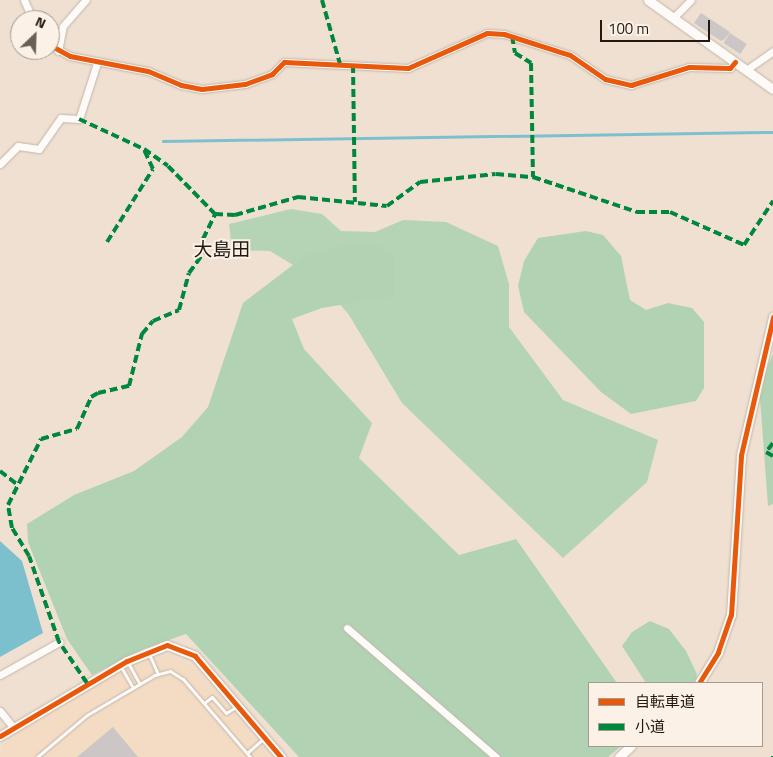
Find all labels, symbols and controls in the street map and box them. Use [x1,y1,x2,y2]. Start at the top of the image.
north arrow [10,10,60,60]
text: N [32,10,50,33]
scale bar [603,10,713,42]
text: 100 m [608,17,649,40]
district label: 大島田 [194,238,250,260]
legend [588,682,763,747]
text: 自転車道 [635,690,695,713]
text: 小道 [635,715,665,738]

